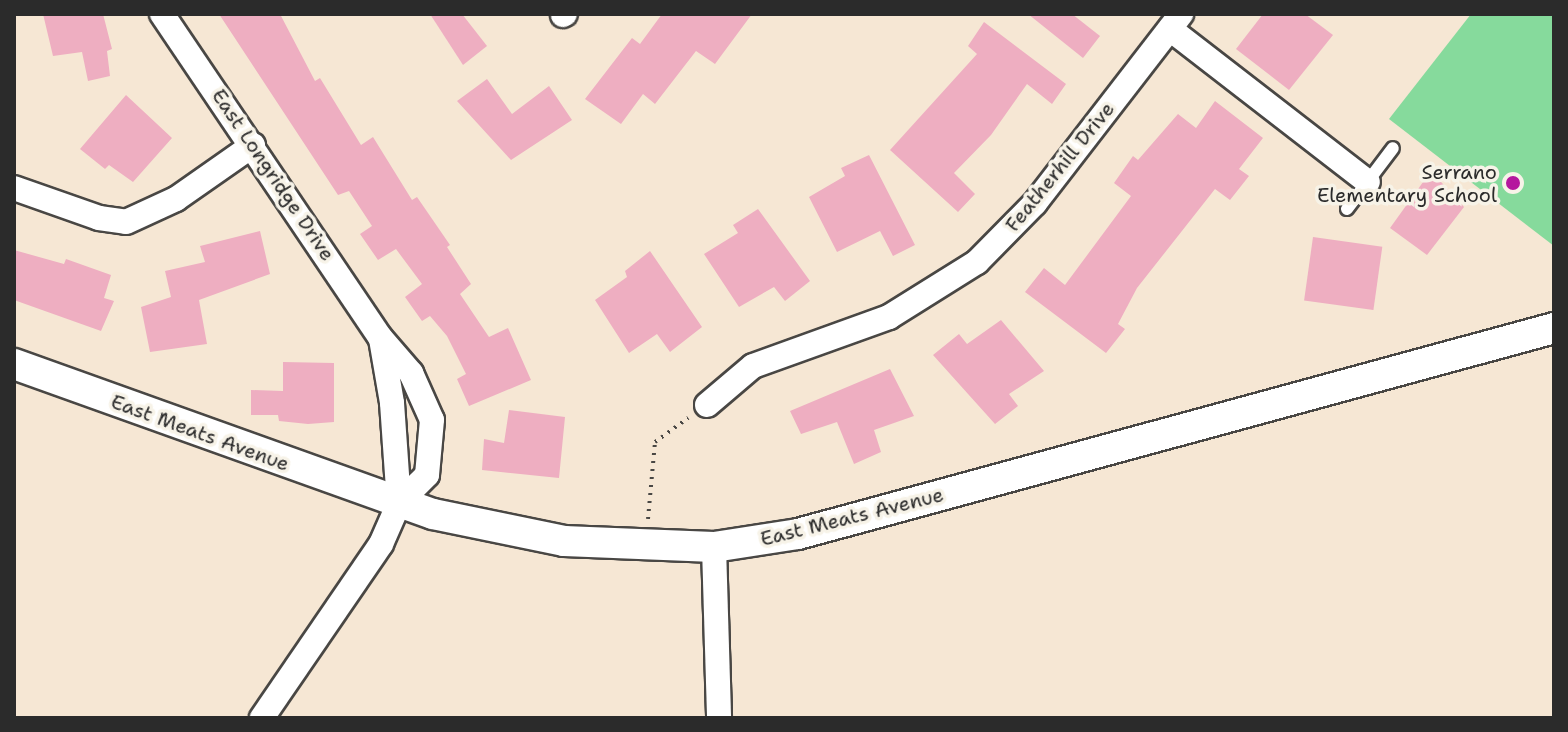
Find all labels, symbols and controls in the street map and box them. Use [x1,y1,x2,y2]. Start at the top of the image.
street label: East Longridge Drive [207,84,339,266]
street label: Featherhill Drive [1000,97,1120,237]
place label: Serrano Elementary School [1317,160,1497,207]
marker: Serrano Elementary School [1504,174,1522,192]
street label: East Meats Avenue [108,390,292,476]
street label: East Meats Avenue [758,483,946,551]

